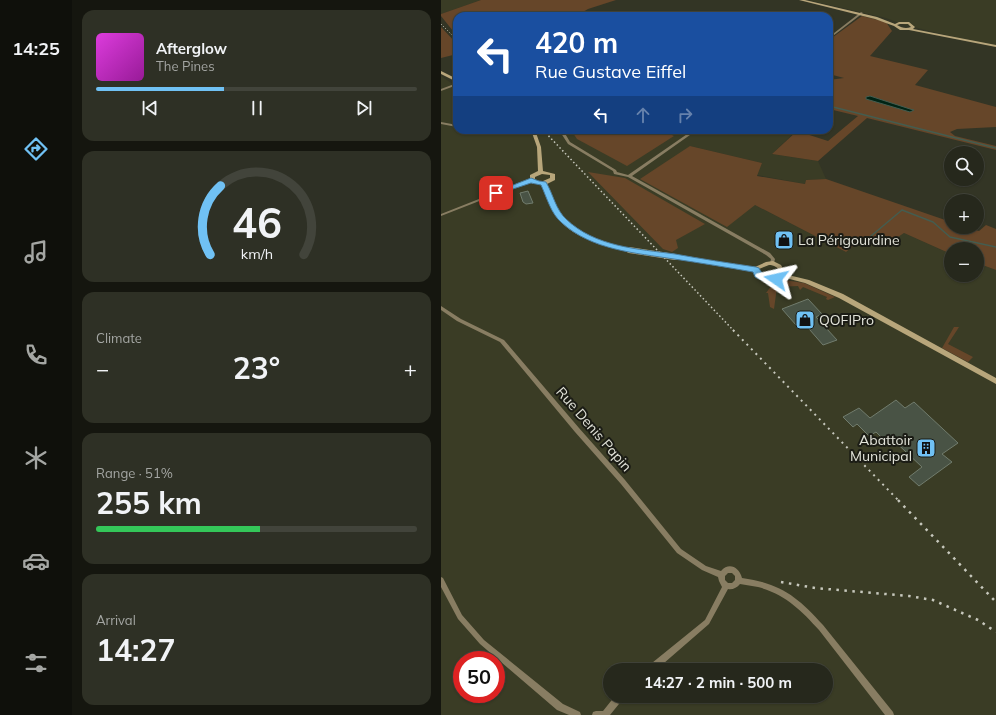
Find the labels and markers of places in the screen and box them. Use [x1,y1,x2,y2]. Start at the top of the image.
pin [479,176,513,210]
shop icon: La Périgourdine [773,229,795,251]
place label: La Périgourdine [798,231,900,249]
shop icon: QOFIPro [794,309,816,331]
place label: QOFIPro [819,311,874,329]
place label: Abattoir Municipal [850,431,913,465]
building icon: Abattoir Municipal [915,437,937,459]

